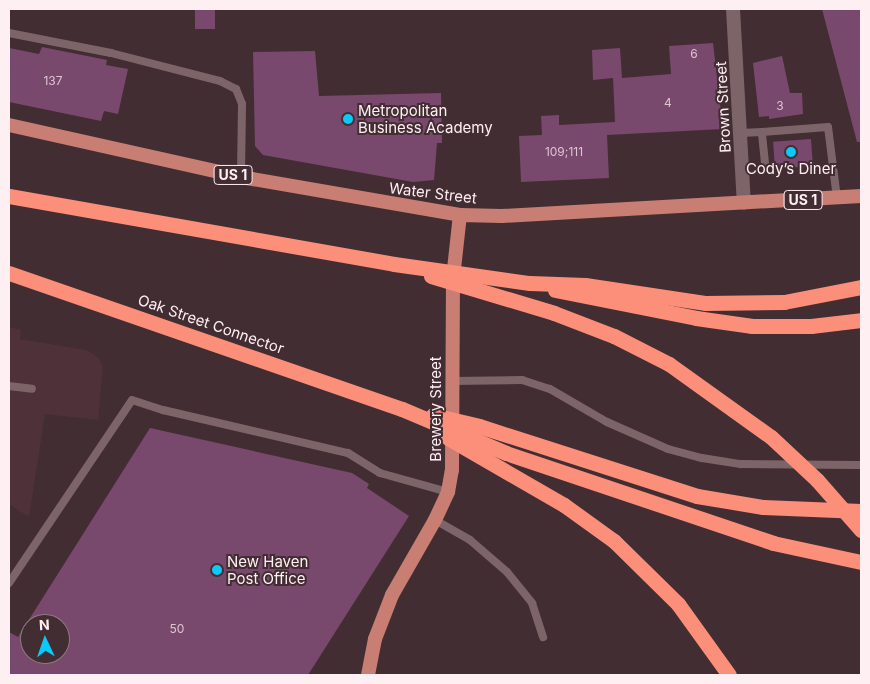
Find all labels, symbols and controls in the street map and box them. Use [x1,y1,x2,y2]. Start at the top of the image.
house number: 6 [690,47,698,61]
street label: Brown Street [712,61,734,153]
house number: 137 [43,74,63,88]
house number: 4 [664,96,672,110]
house number: 3 [776,99,784,113]
place label: Metropolitan Business Academy [358,101,493,136]
marker: Metropolitan Business Academy [342,113,354,125]
house number: 109;111 [545,145,583,159]
marker: Cody’s Diner [785,146,797,158]
place label: Cody’s Diner [746,160,836,178]
road number: US 1 [213,164,253,186]
street label: Water Street [388,179,478,207]
road number: US 1 [783,188,823,212]
street label: Oak Street Connector [136,291,286,357]
street label: Brewery Street [427,356,445,462]
place label: New Haven Post Office [227,552,308,587]
marker: New Haven Post Office [211,564,223,576]
north arrow [20,614,70,664]
text: N [38,616,50,633]
house number: 50 [170,622,184,636]

